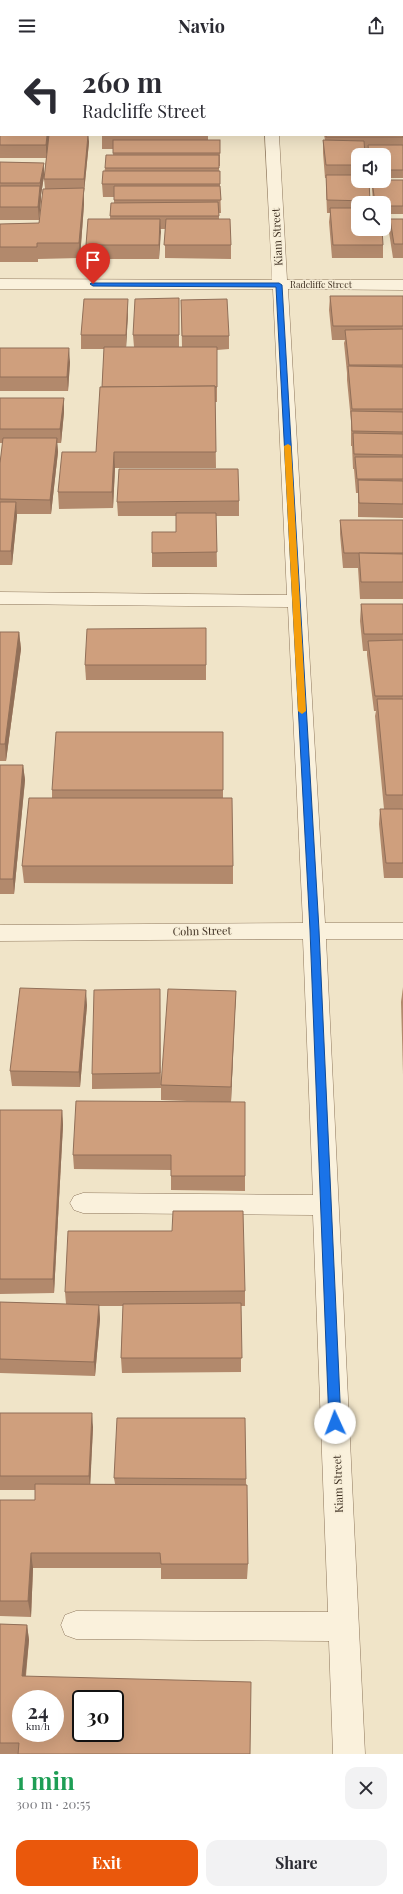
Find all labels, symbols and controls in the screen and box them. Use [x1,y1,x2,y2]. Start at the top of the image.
text: Navio [178,14,225,38]
icon: menu [16,15,38,37]
icon: share [365,15,387,37]
text: 260 m [82,63,162,100]
icon: left [16,68,68,120]
text: Radcliffe Street [82,99,206,123]
map controls [351,148,391,236]
button: sound [351,148,391,188]
button: search [351,196,391,236]
street label: Kiam Street [267,208,286,266]
pin [76,243,110,284]
icon: arrive [82,249,104,271]
street label: Radcliffe Street [290,278,353,290]
street label: Cohn Street [172,922,232,939]
position arrow [314,1402,356,1444]
street label: Kiam Street [329,1455,346,1513]
speed limit sign: 30 [72,1690,124,1742]
text: 24 [27,1697,49,1724]
text: km/h [26,1719,50,1733]
text: 1 min [16,1764,75,1796]
button: close [345,1767,387,1809]
text: 300 m · 20:55 [16,1795,90,1812]
button: Exit [16,1840,198,1886]
button: Share [206,1840,387,1886]

